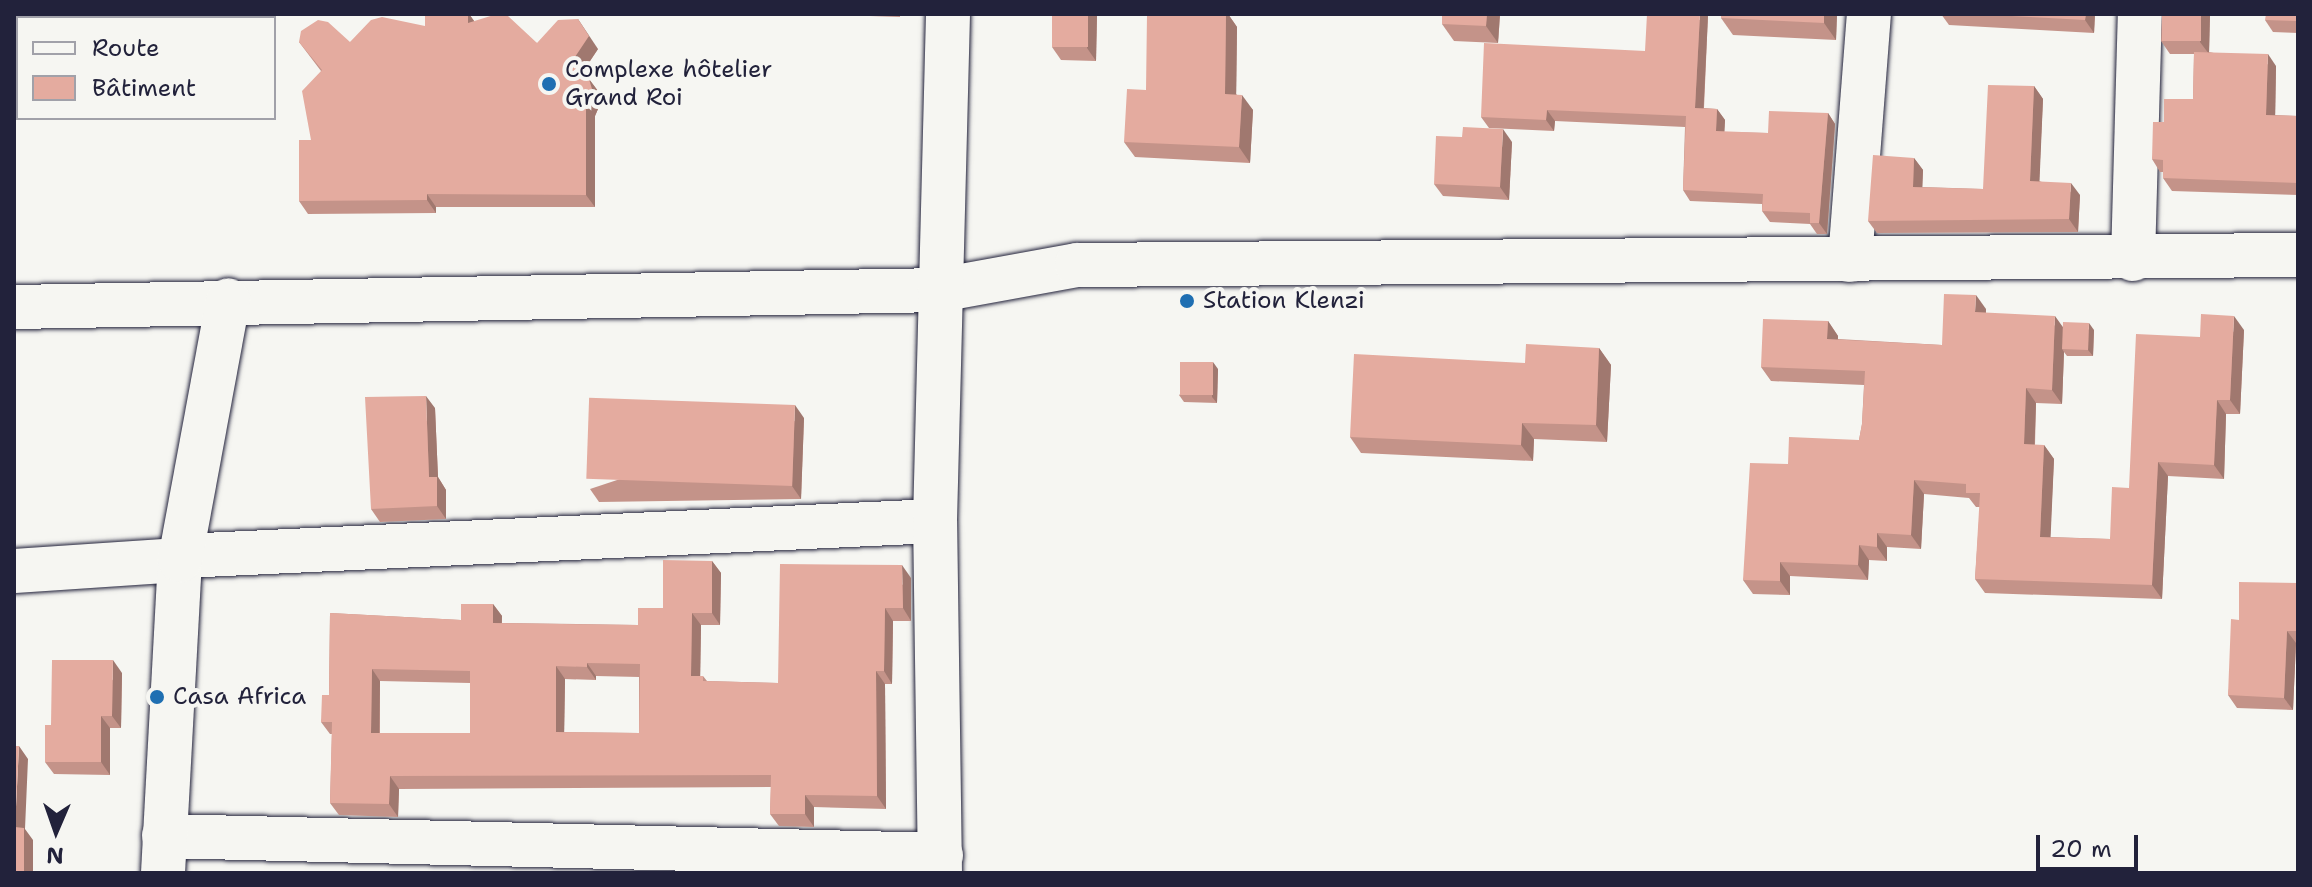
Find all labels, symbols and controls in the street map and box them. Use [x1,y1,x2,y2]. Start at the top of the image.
legend [16,16,276,120]
text: Route [92,32,160,64]
place label: Complexe hôtelier Grand Roi [565,56,772,112]
text: Bâtiment [92,72,196,104]
marker: Complexe hôtelier Grand Roi [540,75,558,93]
place label: Station Klenzi [1203,287,1365,315]
marker: Station Klenzi [1178,292,1196,310]
place label: Casa Africa [173,683,306,711]
marker: Casa Africa [148,688,166,706]
north arrow [16,791,96,871]
scale bar [2040,819,2142,869]
text: 20 m [2050,833,2112,865]
text: N [46,841,64,870]

